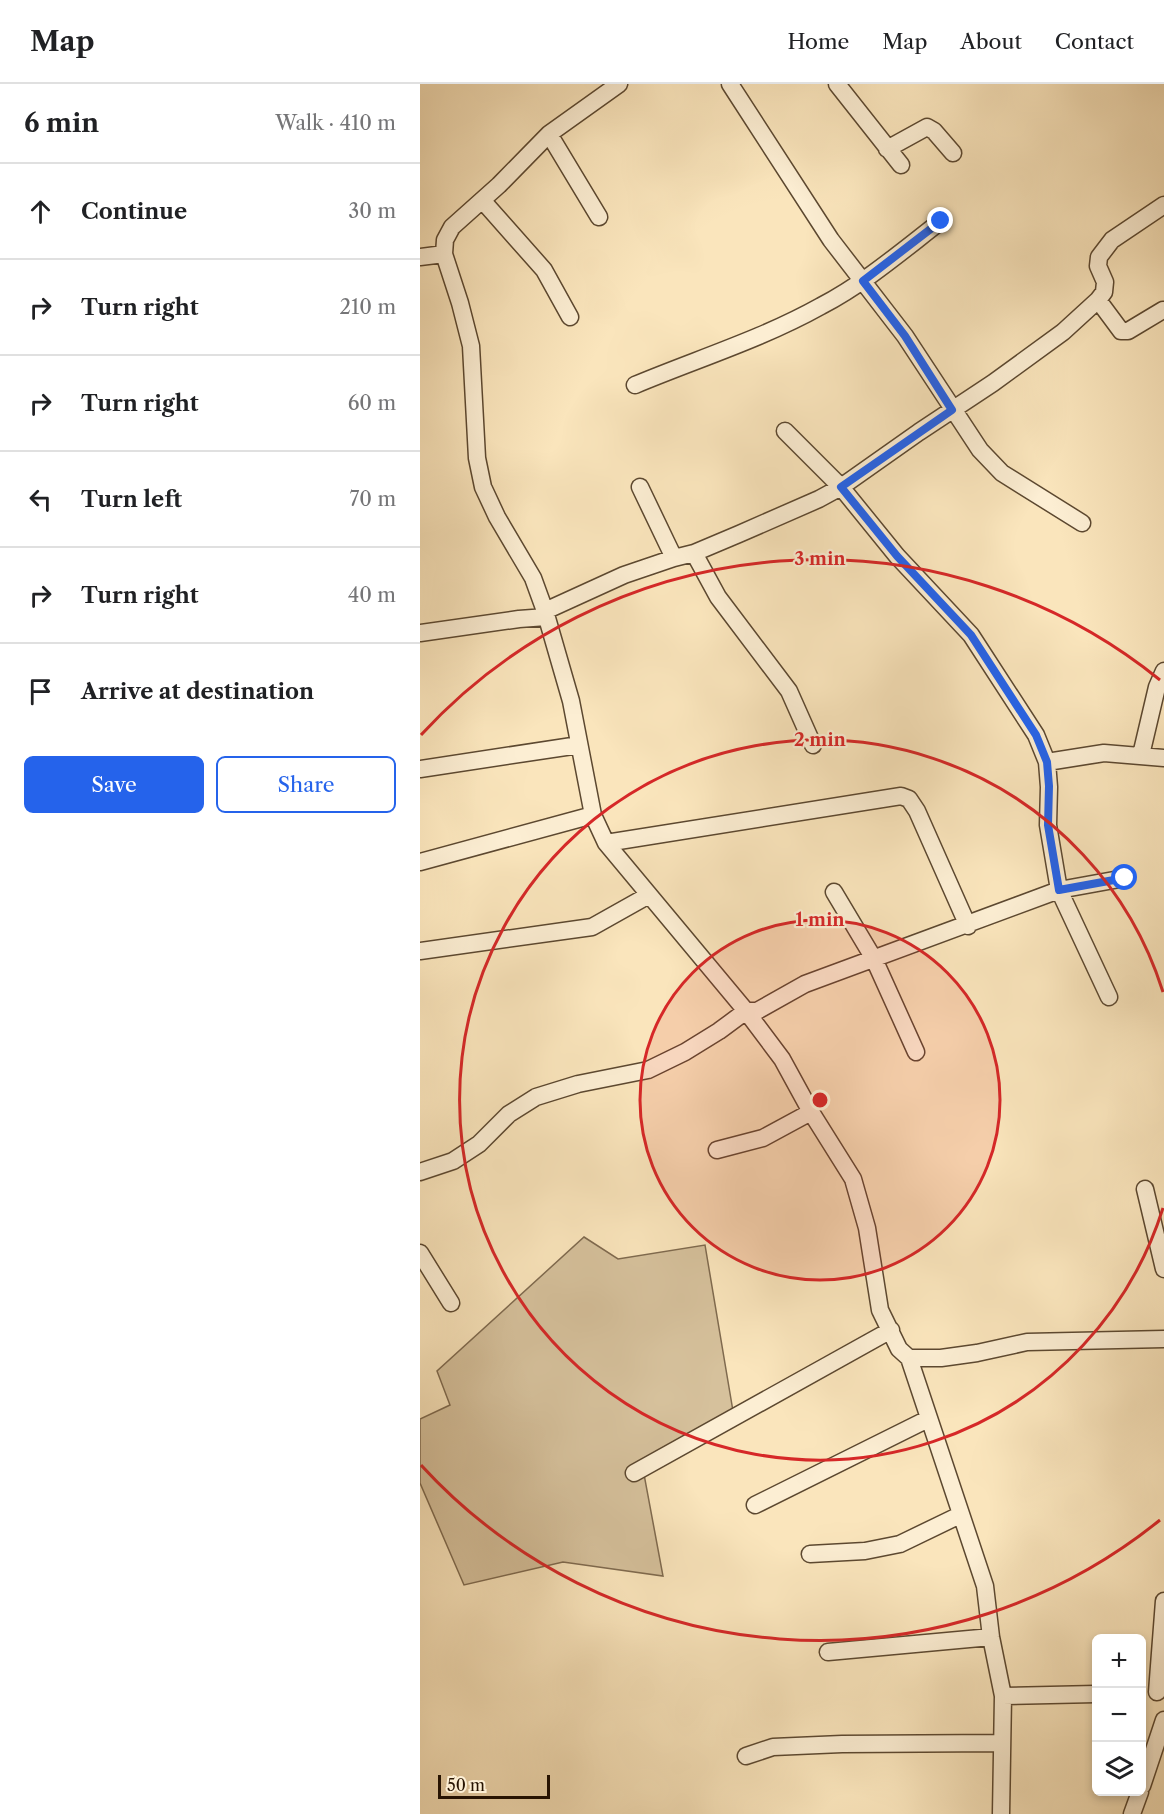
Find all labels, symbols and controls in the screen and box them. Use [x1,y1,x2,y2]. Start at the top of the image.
text: Map [30,24,94,58]
text: Home [788,29,849,54]
text: Map [882,29,927,54]
text: About [960,29,1022,54]
text: Contact [1055,29,1134,54]
text: 6 min [24,107,99,139]
text: Walk · 410 m [275,111,396,135]
icon: ahead [24,195,57,228]
text: Continue [81,198,187,225]
text: 30 m [348,199,396,223]
route end [927,207,953,233]
icon: right [24,291,57,324]
text: Turn right [81,294,199,321]
text: 210 m [339,295,396,319]
icon: right [24,387,57,420]
text: Turn right [81,390,199,417]
text: 60 m [348,391,396,415]
icon: left [24,483,57,516]
text: Turn left [81,486,182,513]
text: 70 m [350,487,396,511]
text: 3 min [794,548,846,570]
icon: right [24,579,57,612]
text: Turn right [81,582,199,609]
text: 40 m [348,583,396,607]
icon: arrive [24,675,57,708]
text: Arrive at destination [81,678,314,705]
text: 2 min [794,729,847,751]
button: Save [24,756,204,813]
button: Share [216,756,396,813]
route start [1111,864,1137,890]
text: 1 min [795,909,845,931]
centre of rings [810,1090,830,1110]
map controls [1092,1634,1146,1796]
button: + [1092,1634,1146,1688]
button: − [1092,1688,1146,1742]
button: layers [1092,1742,1146,1796]
scale bar [438,1772,550,1800]
text: 50 m [447,1775,485,1795]

